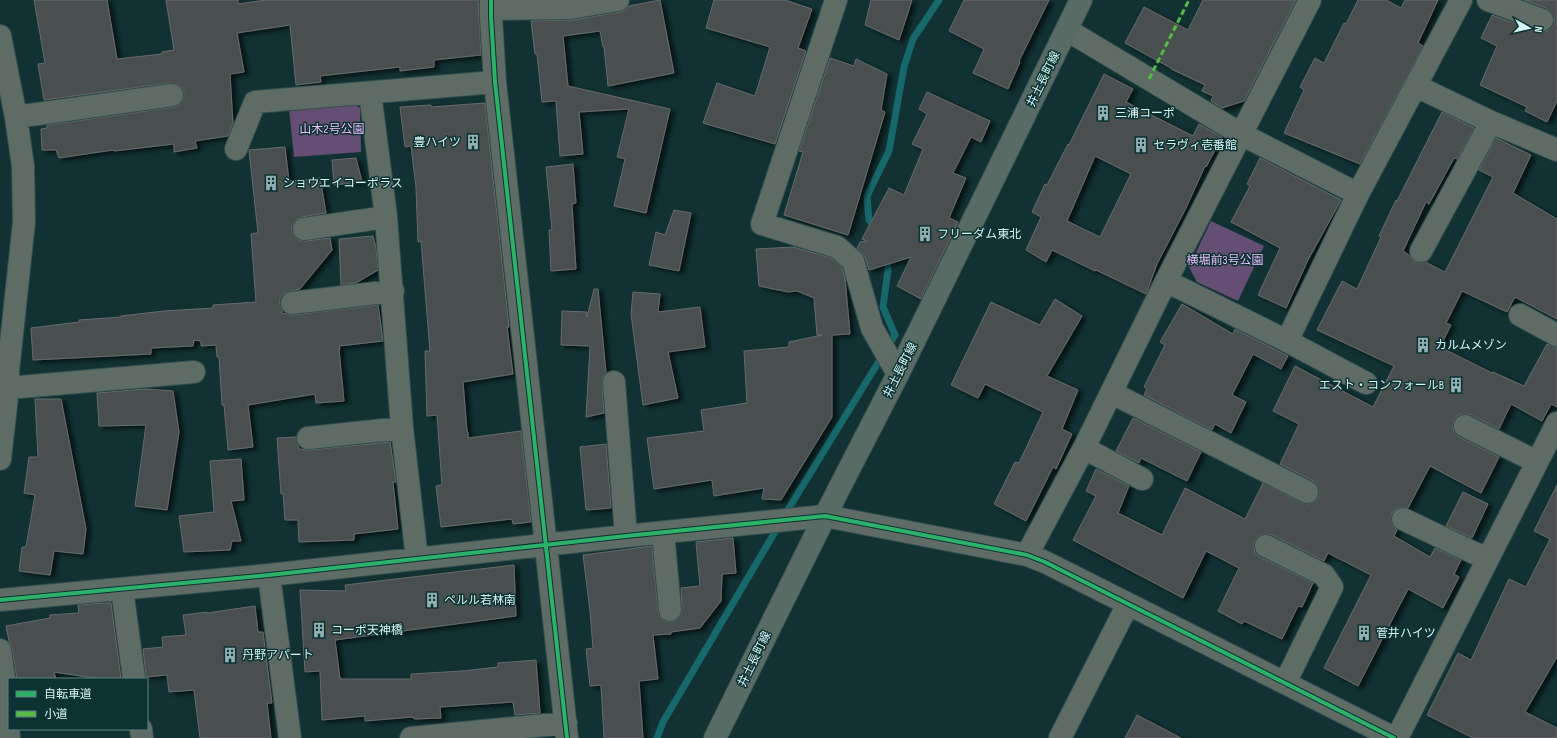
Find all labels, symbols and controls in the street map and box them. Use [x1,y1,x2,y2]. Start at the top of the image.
north arrow [1509,8,1549,48]
text: N [1532,26,1545,33]
street label: 井土長町線 [1024,49,1063,109]
building icon: 三浦コーポ [1094,104,1112,122]
place label: 三浦コーポ [1115,106,1175,121]
park label: 山木2号公園 [300,122,364,137]
building icon: 豊ハイツ [464,133,482,151]
place label: 豊ハイツ [413,135,461,150]
building icon: セラヴィ壱番館 [1132,136,1150,154]
place label: セラヴィ壱番館 [1153,138,1237,153]
building icon: ショウエイコーポラス [262,174,280,192]
place label: ショウエイコーポラス [283,176,403,191]
building icon: フリーダム東北 [916,225,934,243]
place label: フリーダム東北 [937,227,1021,242]
park label: 横堀前3号公園 [1186,253,1264,268]
building icon: カルムメゾン [1414,336,1432,354]
place label: カルムメゾン [1435,338,1507,353]
street label: 井土長町線 [880,340,921,400]
building icon: エスト・コンフォールB [1447,376,1465,394]
place label: エスト・コンフォールB [1319,378,1444,393]
building icon: ペルル若林南 [423,591,441,609]
place label: ペルル若林南 [444,593,516,608]
building icon: コーポ天神橋 [310,621,328,639]
place label: コーポ天神橋 [331,623,403,638]
building icon: 菅井ハイツ [1355,624,1373,642]
place label: 菅井ハイツ [1376,626,1436,641]
street label: 井土長町線 [735,629,774,689]
building icon: 丹野アパート [221,646,239,664]
place label: 丹野アパート [242,648,314,663]
legend [8,678,148,730]
text: 自転車道 [44,687,92,702]
text: 小道 [44,707,68,722]

